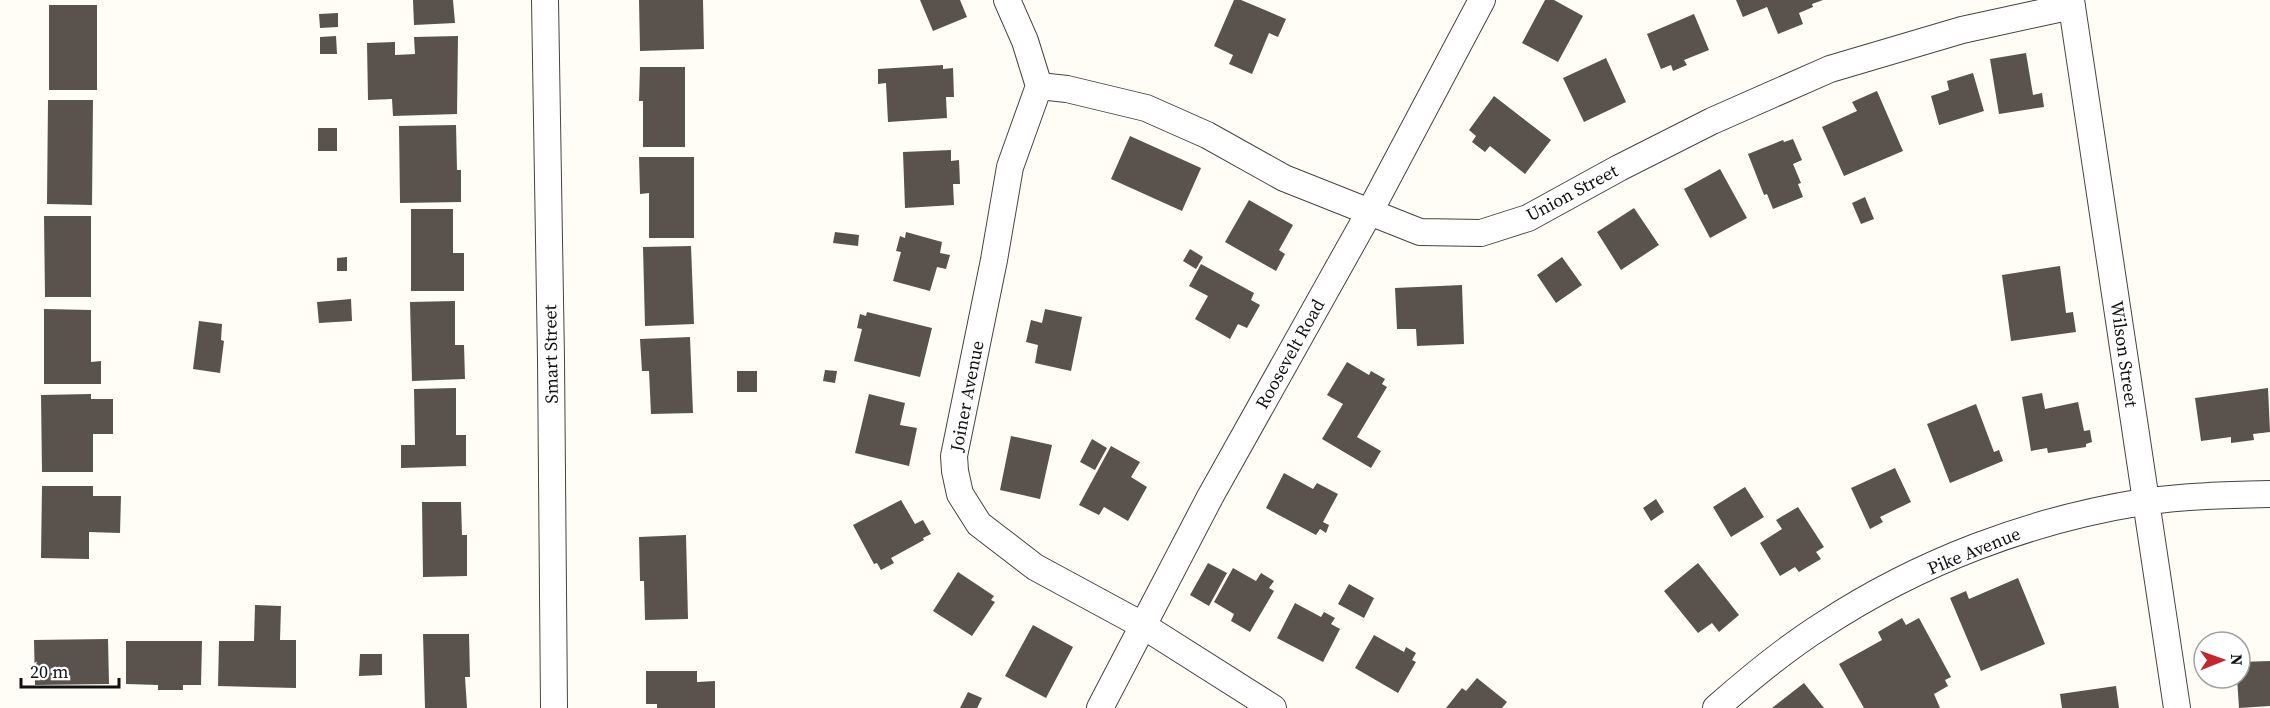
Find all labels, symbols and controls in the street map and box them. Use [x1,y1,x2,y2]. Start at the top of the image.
street label: Union Street [1522,158,1622,227]
street label: Roosevelt Road [1249,294,1330,413]
street label: Wilson Street [2105,299,2144,409]
street label: Smart Street [537,304,564,404]
street label: Joiner Avenue [943,338,990,455]
street label: Pike Avenue [1924,521,2024,581]
north arrow [2192,630,2252,690]
scale bar [21,651,118,689]
text: N [2226,654,2248,666]
text: 20 m [30,659,68,684]

